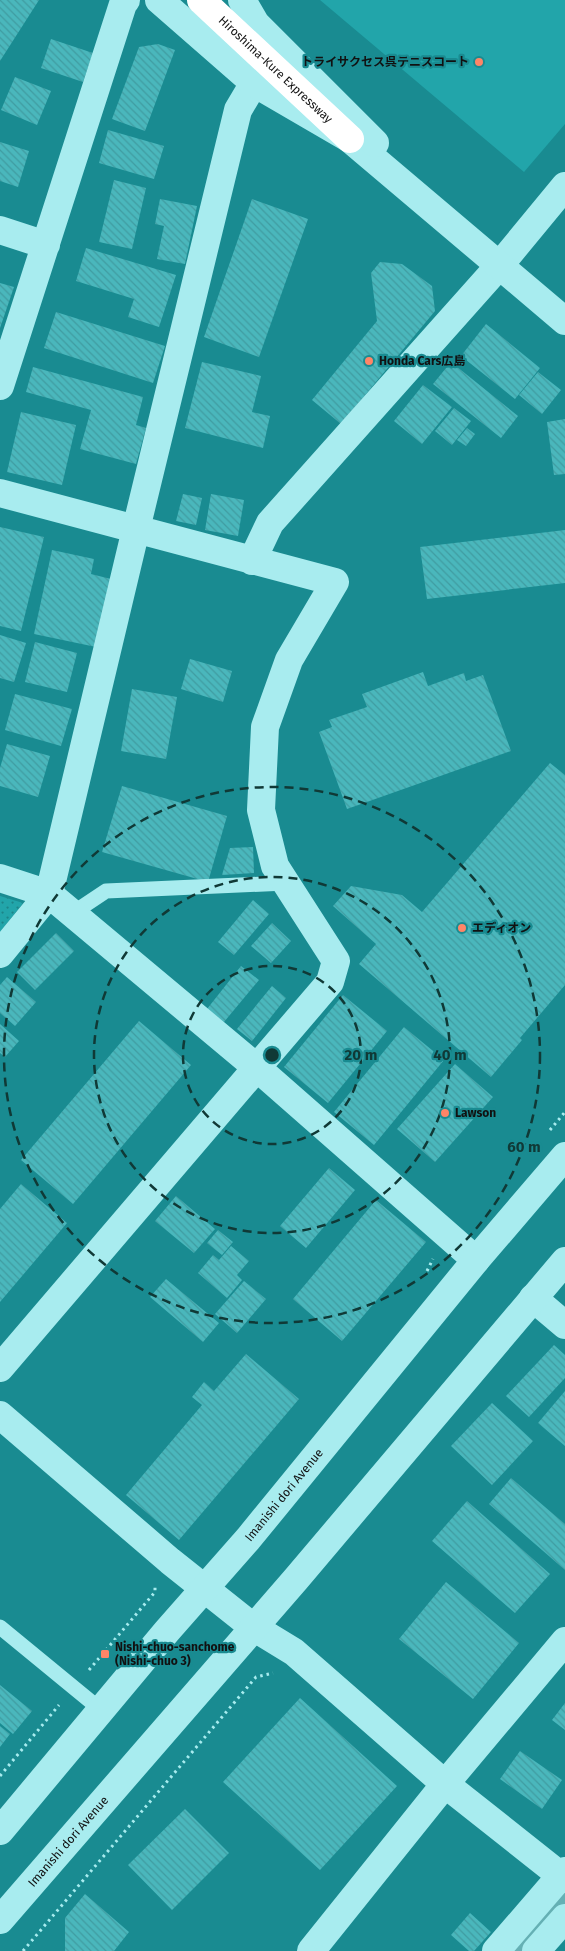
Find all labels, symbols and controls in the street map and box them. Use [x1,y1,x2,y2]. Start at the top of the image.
street label: Hiroshima-Kure Expressway [216,13,335,126]
place label: トライサクセス呉テニスコート [301,55,469,69]
marker: トライサクセス呉テニスコート [473,56,485,68]
place label: Honda Cars広島 [379,354,465,368]
marker: Honda Cars広島 [363,355,375,367]
place label: エディオン [472,921,531,935]
marker: エディオン [456,922,468,934]
centre of rings [263,1046,281,1064]
text: 20 m [345,1046,377,1064]
text: 40 m [433,1046,467,1064]
place label: Lawson [455,1106,496,1120]
marker: Lawson [439,1107,451,1119]
text: 60 m [507,1138,541,1156]
street label: Imanishi dori Avenue [242,1446,326,1544]
place label: Nishi-chuo-sanchome (Nishi-chuo 3) [115,1640,235,1668]
marker: Nishi-chuo-sanchome (Nishi-chuo 3) [99,1648,111,1660]
street label: Imanishi dori Avenue [25,1793,111,1890]

